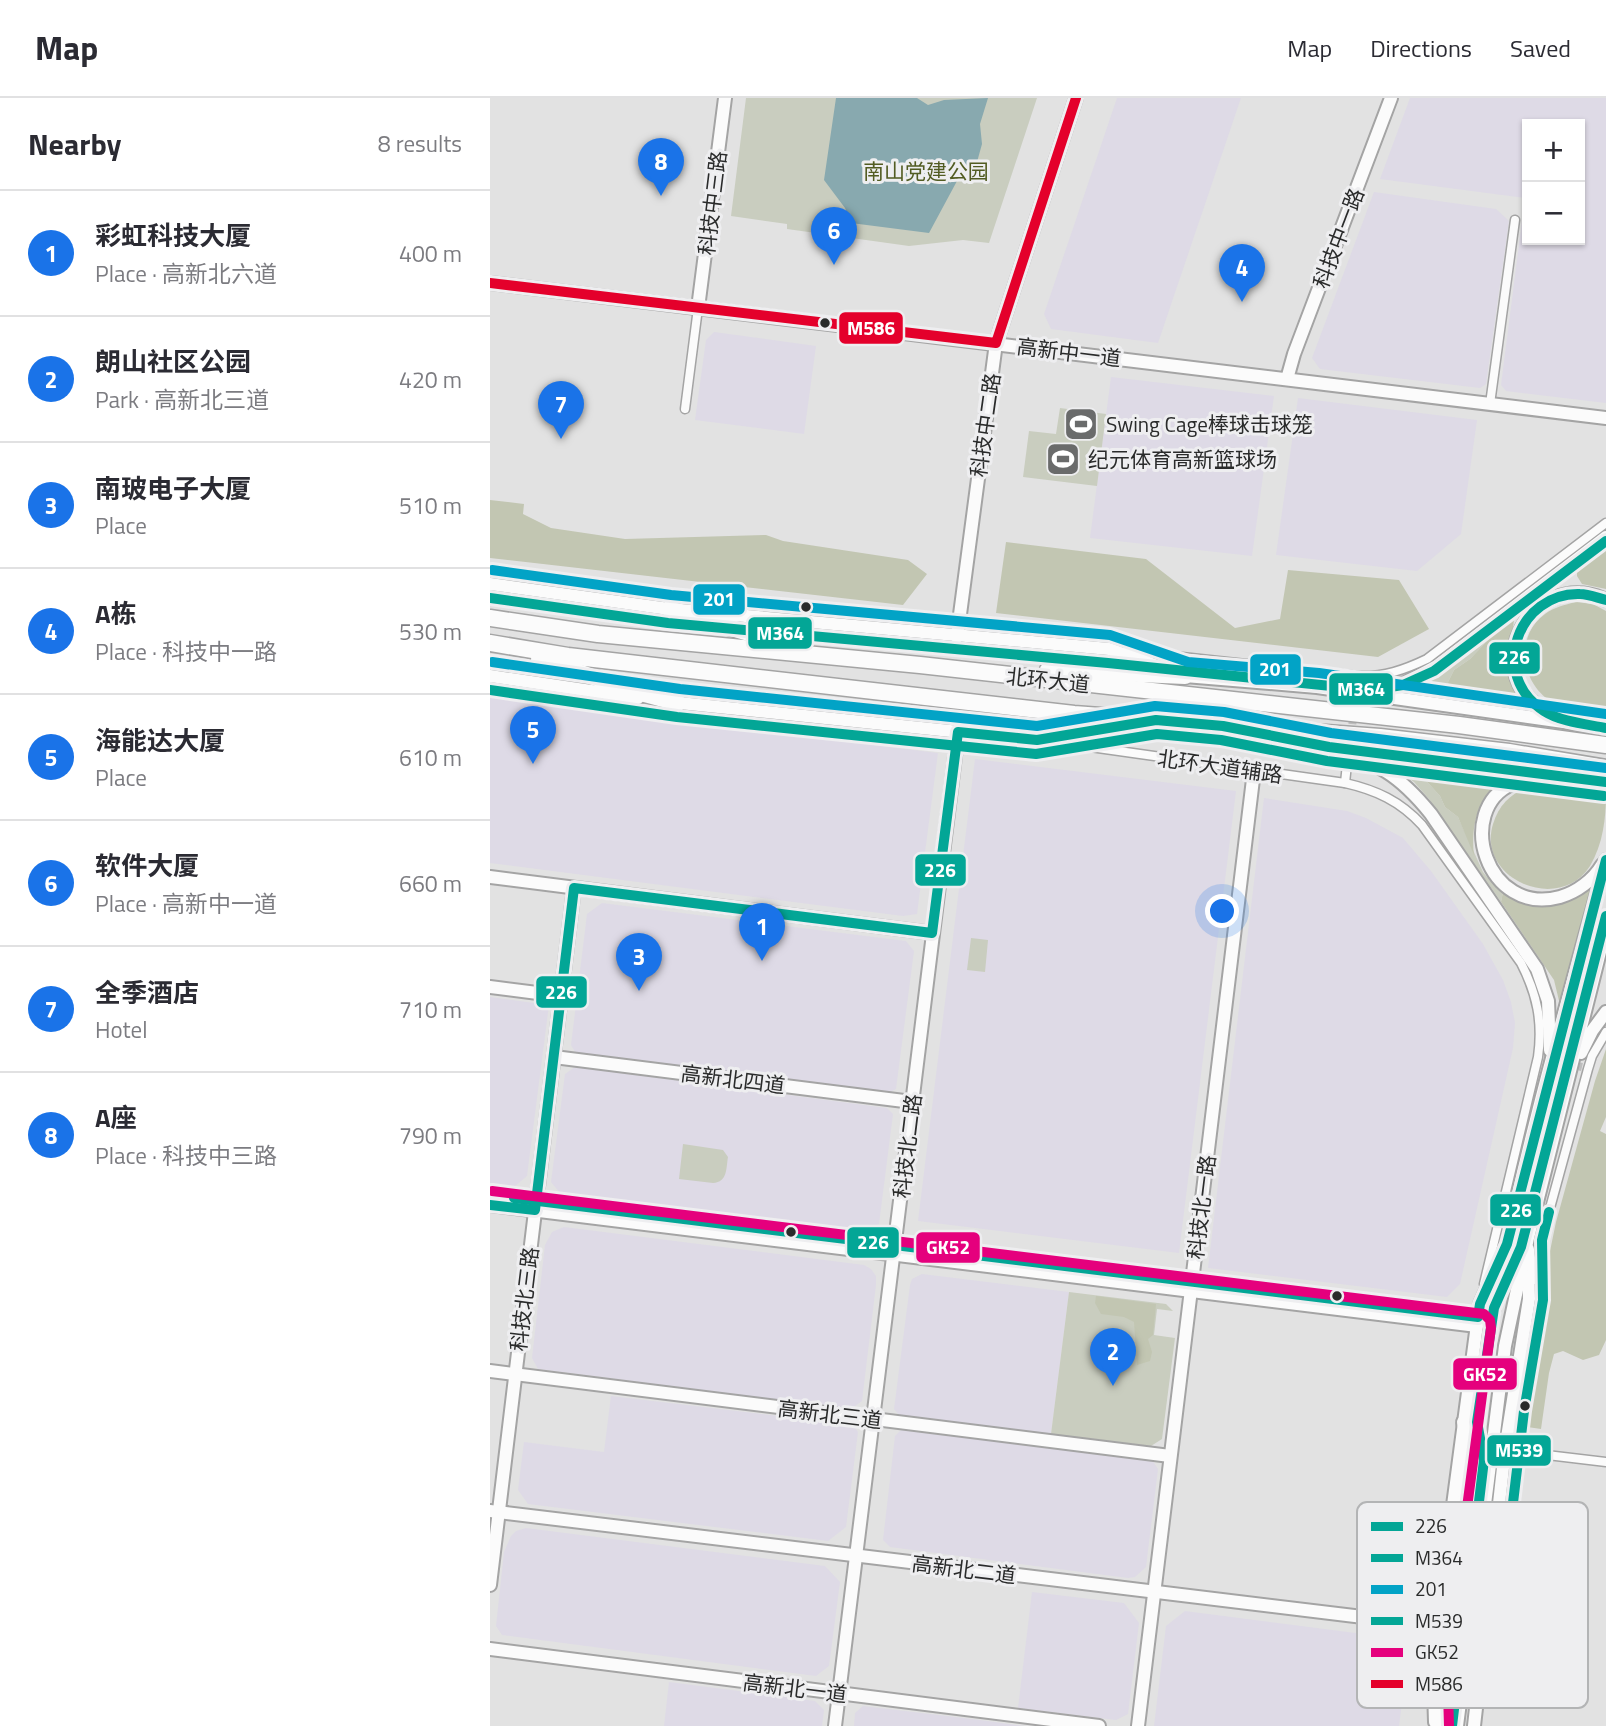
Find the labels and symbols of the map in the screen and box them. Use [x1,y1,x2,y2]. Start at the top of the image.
pin: 8 [638,138,684,196]
street label: 科技中三路 [690,149,734,257]
park label: 南山党建公园 [863,155,989,187]
street label: 科技中一路 [1304,183,1372,293]
pin: 6 [811,207,857,265]
pin: 4 [1219,244,1265,302]
line badge: M586 [838,311,904,345]
text: M586 [847,313,895,342]
unlabelled marker [818,316,832,330]
street label: 高新中一道 [1015,330,1123,374]
street label: 科技中二路 [962,371,1008,479]
pin: 7 [538,381,584,439]
sports icon: Swing Cage棒球击球笼 [1062,405,1100,443]
place label: Swing Cage棒球击球笼 [1106,408,1313,440]
sports icon: 纪元体育高新篮球场 [1044,440,1082,478]
place label: 纪元体育高新篮球场 [1088,443,1277,475]
line badge: 201 [692,583,746,616]
text: 201 [703,584,735,613]
unlabelled marker [799,600,813,614]
line badge: M364 [747,616,813,650]
text: M364 [756,618,804,647]
line badge: 226 [1488,641,1541,675]
text: 226 [1498,642,1530,671]
line badge: 201 [1249,653,1302,686]
text: 201 [1259,654,1291,683]
street label: 北环大道 [1005,660,1091,700]
line badge: M364 [1328,672,1394,706]
text: M364 [1337,674,1385,703]
pin: 5 [510,706,556,764]
street label: 北环大道辅路 [1155,741,1285,791]
line badge: 226 [914,853,967,887]
text: 226 [924,855,956,884]
your location [1205,894,1239,928]
pin: 1 [739,903,785,961]
pin: 3 [616,933,662,991]
line badge: 226 [535,975,588,1009]
text: 226 [545,977,577,1006]
street label: 高新北四道 [679,1057,787,1101]
street label: 科技北二路 [885,1092,929,1200]
street label: 科技北一路 [1179,1153,1223,1261]
line badge: 226 [1489,1193,1542,1227]
text: 226 [1500,1195,1532,1224]
unlabelled marker [784,1225,798,1239]
line badge: 226 [846,1226,900,1259]
text: 226 [857,1227,889,1256]
line badge: GK52 [915,1231,981,1264]
text: GK52 [926,1232,970,1261]
street label: 科技北三路 [502,1245,546,1353]
unlabelled marker [1330,1289,1344,1303]
pin: 2 [1090,1328,1136,1386]
line badge: GK52 [1452,1357,1518,1391]
text: GK52 [1463,1359,1507,1388]
street label: 高新北三道 [776,1392,884,1436]
unlabelled marker [1518,1399,1532,1413]
line badge: M539 [1486,1434,1552,1467]
text: M539 [1495,1435,1543,1464]
legend [1357,1502,1588,1708]
text: 226 [1415,1511,1447,1540]
text: M364 [1415,1543,1463,1572]
street label: 高新北二道 [910,1547,1018,1591]
text: 201 [1415,1574,1447,1603]
text: M539 [1415,1606,1463,1635]
text: GK52 [1415,1637,1459,1666]
street label: 高新北一道 [741,1666,849,1710]
text: M586 [1415,1669,1463,1698]

